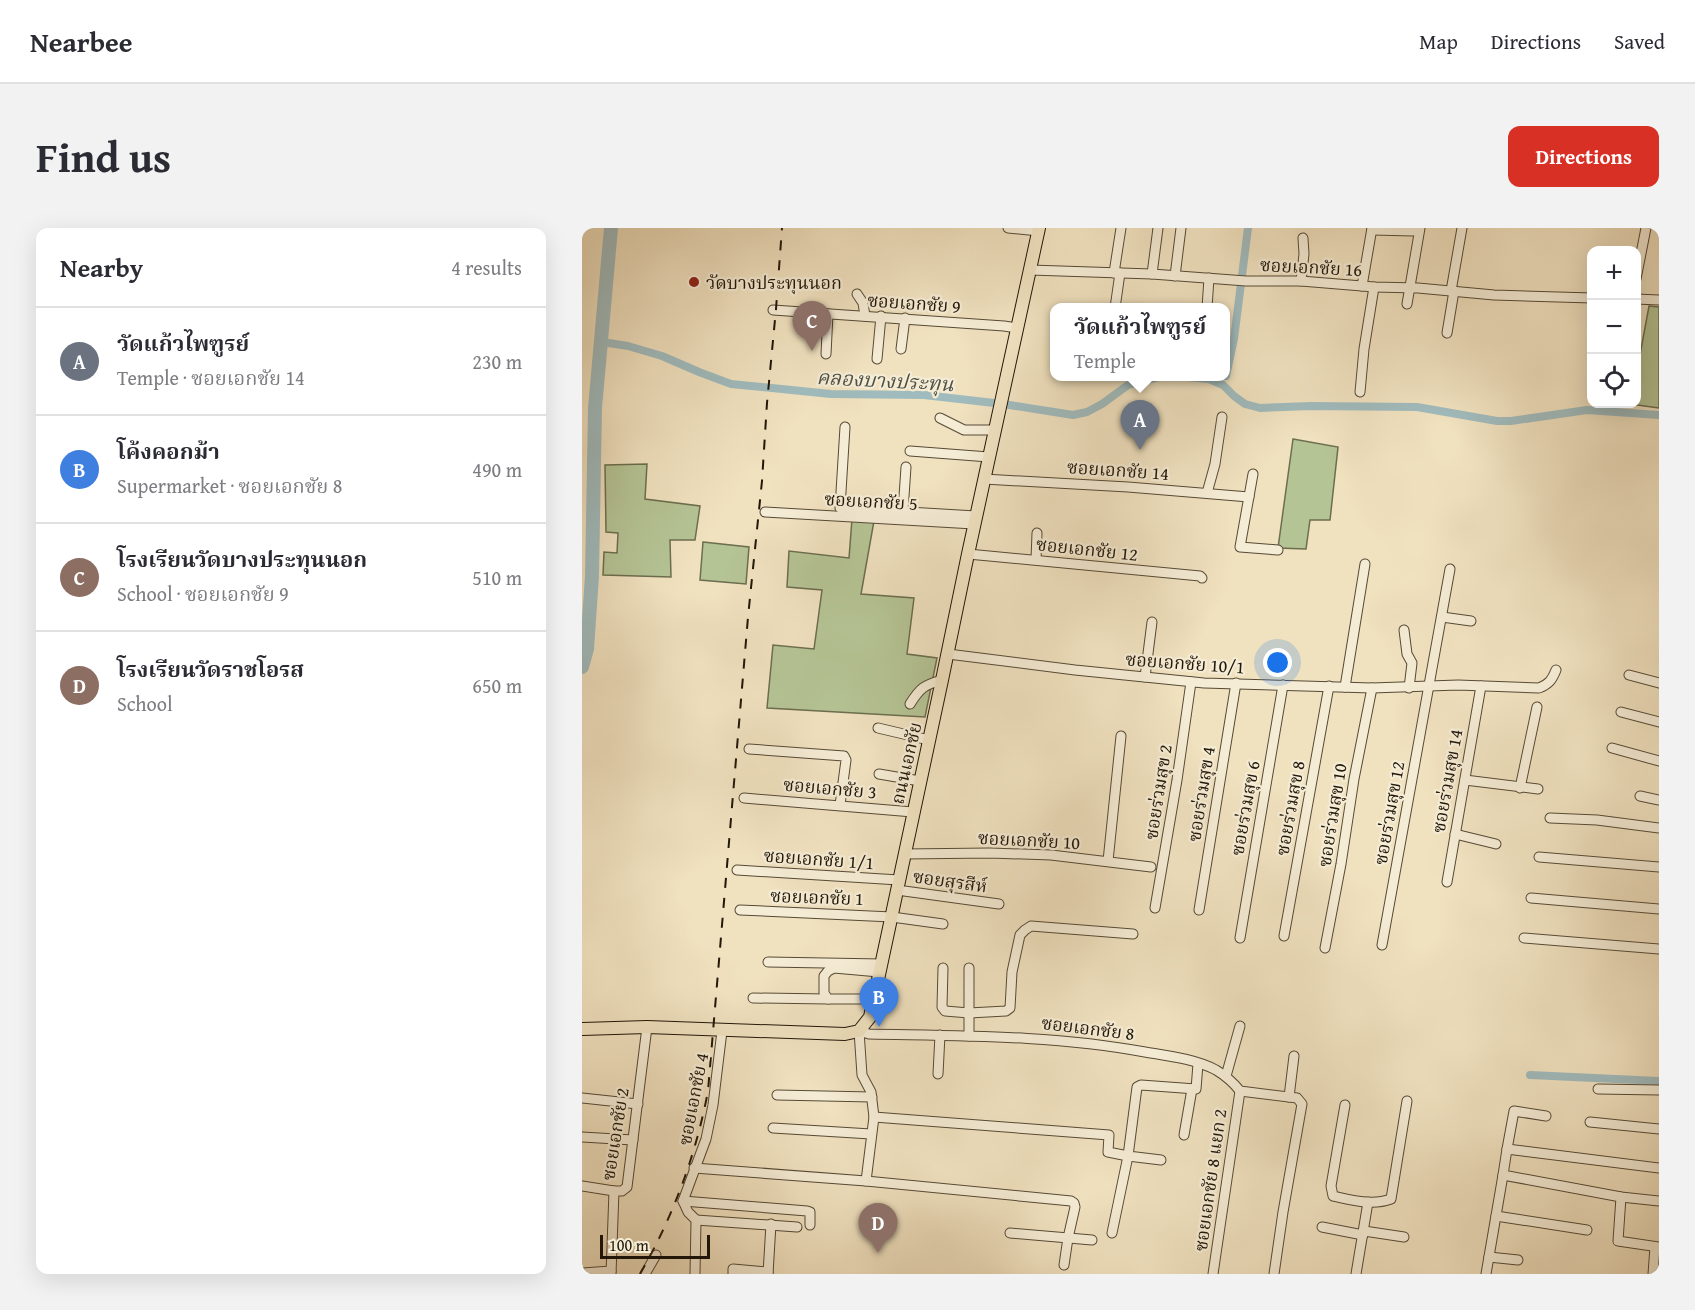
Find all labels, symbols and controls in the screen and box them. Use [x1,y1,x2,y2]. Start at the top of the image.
text: Nearbee [30,21,133,62]
text: Map [1419,26,1458,57]
text: Directions [1491,26,1581,57]
text: Saved [1614,26,1665,57]
text: Find us [36,126,171,187]
button: Directions [1508,126,1659,187]
map controls [1587,246,1641,408]
button: + [1587,246,1641,300]
text: Nearby [60,248,143,287]
street label: ซอยเอกชัย 16 [1259,251,1363,283]
text: 4 results [451,253,522,282]
place label: วัดบางประทุนนอก [706,269,842,296]
marker: วัดบางประทุนนอก [687,275,701,289]
street label: ซอยเอกชัย 9 [866,286,962,320]
button: − [1587,300,1641,354]
pin: C [792,302,832,351]
popup [1050,303,1230,381]
text: วัดแก้วไพฑูรย์ [1074,310,1206,342]
text: วัดแก้วไพฑูรย์ [117,327,249,359]
text: Temple [1074,346,1136,375]
text: A [73,347,86,376]
text: 230 m [472,347,522,376]
button: locate [1587,354,1641,408]
water label: คลองบางประทุน [816,362,955,398]
text: Temple · ซอยเอกชัย 14 [117,363,305,392]
pin: A [1120,400,1160,450]
text: โค้งคอกม้า [117,435,220,467]
street label: ซอยเอกชัย 14 [1066,453,1170,487]
text: B [73,455,86,484]
text: 490 m [472,455,522,484]
text: Supermarket · ซอยเอกชัย 8 [117,471,342,500]
street label: ซอยเอกชัย 5 [824,485,918,517]
street label: ซอยเอกชัย 12 [1035,530,1139,568]
text: โรงเรียนวัดบางประทุนนอก [117,543,367,575]
text: C [74,563,85,592]
text: 510 m [472,563,522,592]
text: School · ซอยเอกชัย 9 [117,579,289,608]
street label: ซอยเอกชัย 10/1 [1125,645,1245,681]
your location [1263,648,1292,677]
text: โรงเรียนวัดราชโอรส [117,653,304,685]
text: D [73,671,86,700]
text: 650 m [472,671,522,700]
text: School [117,689,173,718]
street label: ถนนเอกชัย [883,719,929,807]
street label: ซอยร่วมสุข 14 [1425,727,1469,835]
street label: ซอยร่วมสุข 2 [1137,742,1179,842]
street label: ซอยร่วมสุข 4 [1180,744,1222,844]
street label: ซอยร่วมสุข 6 [1223,758,1267,858]
street label: ซอยร่วมสุข 8 [1268,758,1312,858]
street label: ซอยร่วมสุข 12 [1367,759,1411,867]
street label: ซอยร่วมสุข 10 [1310,761,1354,869]
street label: ซอยเอกชัย 3 [782,770,878,806]
street label: ซอยเอกชัย 10 [977,824,1081,856]
street label: ซอยเอกชัย 1/1 [763,842,875,876]
street label: ซอยสุรสีห์ [911,862,989,900]
street label: ซอยเอกชัย 1 [770,882,864,912]
pin: B [860,978,898,1027]
street label: ซอยเอกชัย 8 [1040,1009,1136,1047]
street label: ซอยเอกชัย 4 [671,1051,715,1147]
street label: ซอยเอกชัย 2 [594,1086,636,1182]
street label: ซอยเอกชัย 8 แยก 2 [1187,1107,1233,1253]
pin: D [858,1204,898,1253]
scale bar [600,1232,710,1260]
text: 100 m [609,1233,649,1257]

